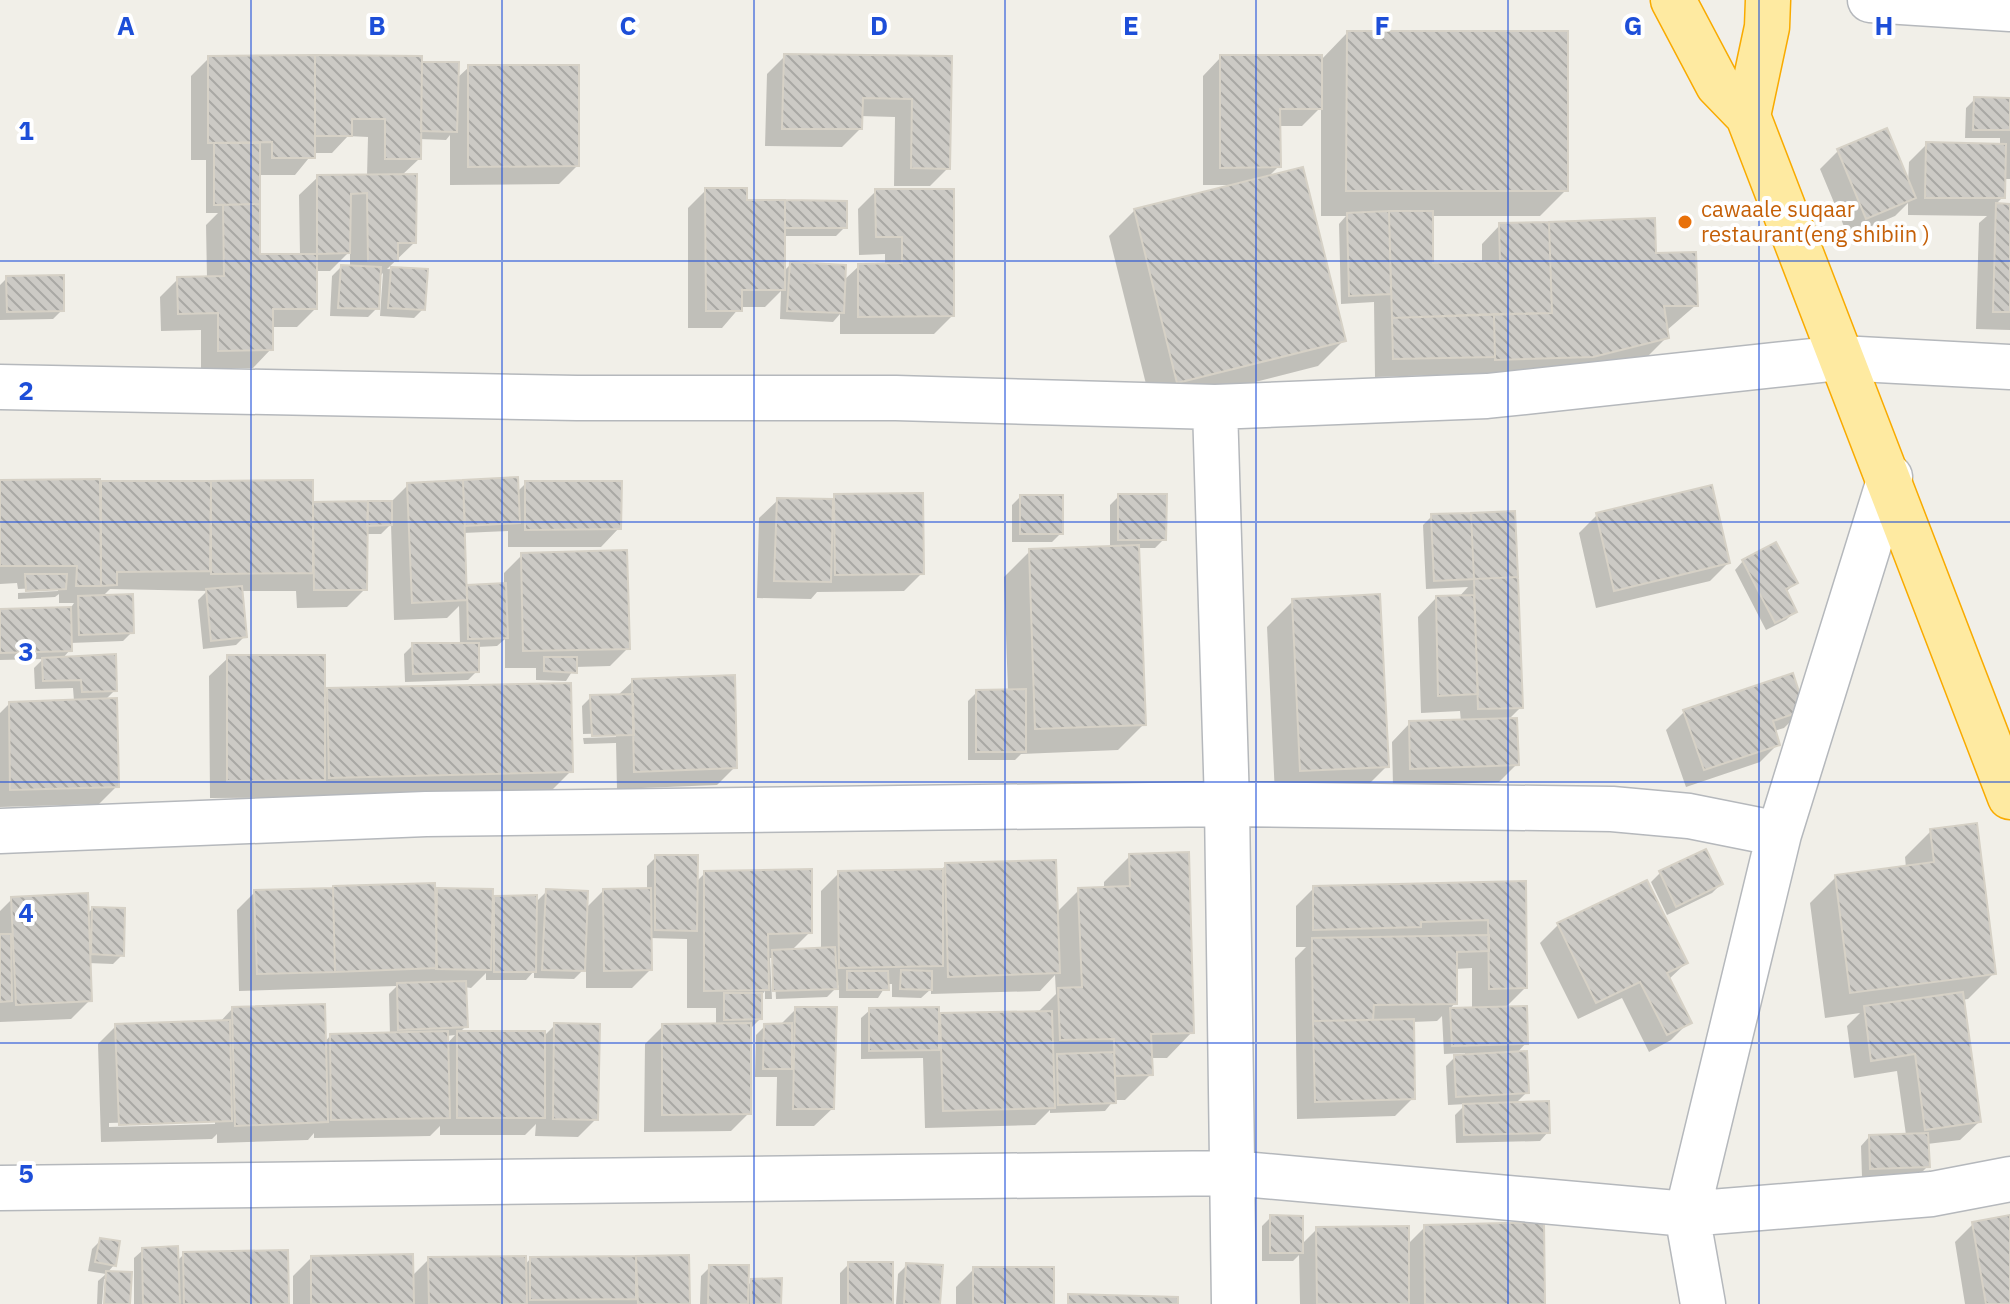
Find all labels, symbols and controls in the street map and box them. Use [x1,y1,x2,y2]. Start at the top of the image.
text: A [117,8,135,42]
text: B [368,8,386,42]
text: C [620,8,637,42]
text: D [870,8,888,42]
text: E [1123,8,1139,42]
text: F [1374,8,1390,42]
text: G [1624,8,1642,42]
text: H [1875,8,1893,42]
text: 1 [18,113,34,147]
place label: cawaale suqaar restaurant(eng shibiin ) [1701,194,1930,248]
marker: cawaale suqaar restaurant(eng shibiin ) [1676,213,1694,231]
text: 2 [18,373,34,407]
text: 3 [18,634,34,668]
text: 4 [18,895,34,929]
text: 5 [18,1156,34,1190]

